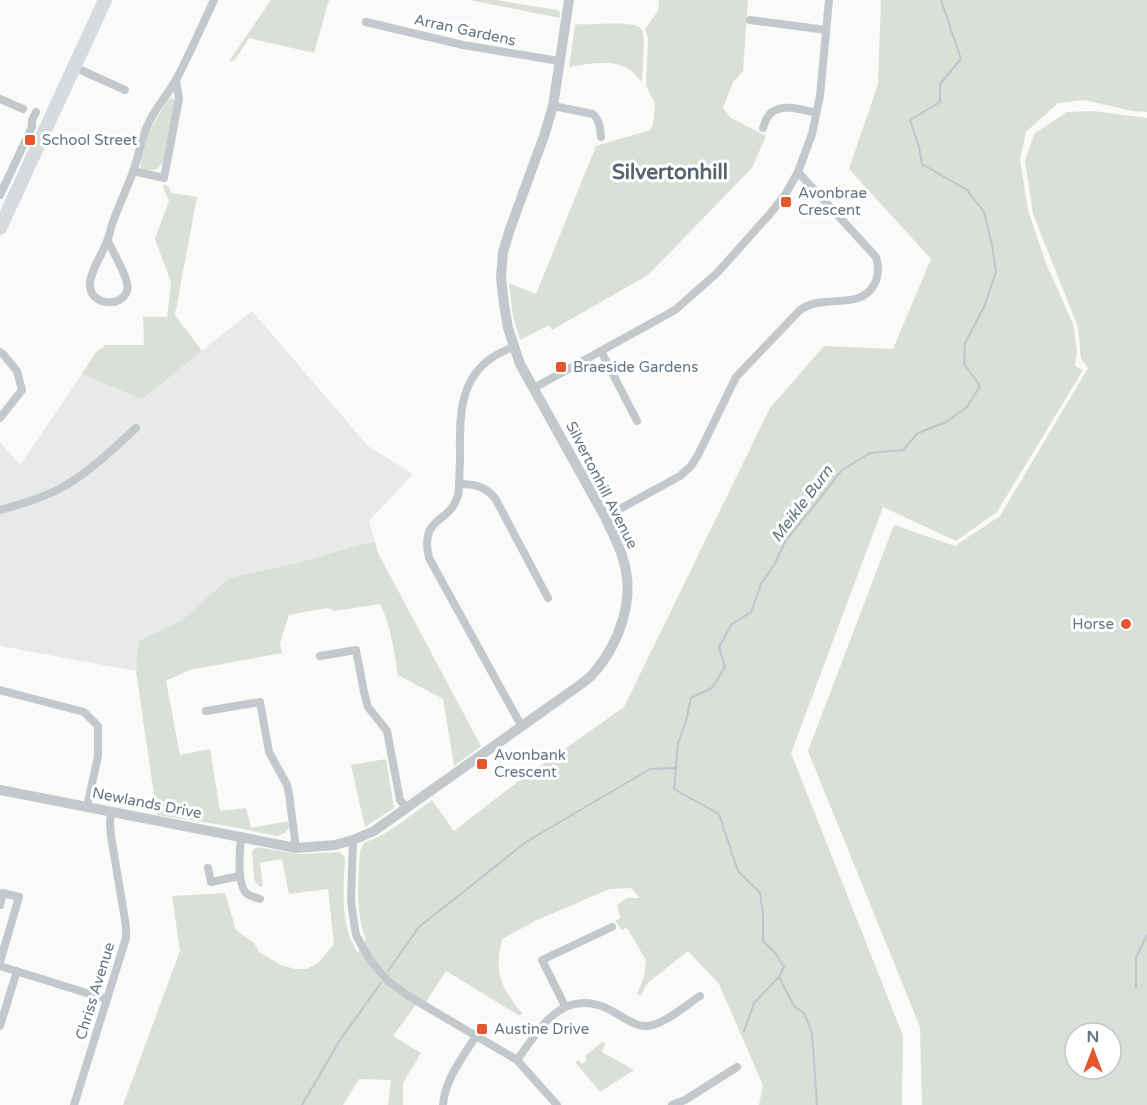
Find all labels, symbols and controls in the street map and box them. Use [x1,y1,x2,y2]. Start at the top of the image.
street label: Arran Gardens [412,10,518,50]
place label: School Street [42,131,137,149]
marker: School Street [23,133,37,147]
district label: Silvertonhill [612,160,728,185]
place label: Avonbrae Crescent [798,184,867,219]
marker: Avonbrae Crescent [779,195,793,209]
place label: Braeside Gardens [573,358,698,376]
marker: Braeside Gardens [554,360,568,374]
street label: Silvertonhill Avenue [562,418,642,552]
water label: Meikle Burn [767,461,838,546]
place label: Horse [1072,615,1114,633]
marker: Horse [1119,617,1133,631]
place label: Avonbank Crescent [494,746,566,781]
marker: Avonbank Crescent [475,757,489,771]
street label: Newlands Drive [91,784,203,822]
street label: Chriss Avenue [72,940,118,1042]
place label: Austine Drive [494,1020,589,1038]
north arrow [1063,1021,1123,1081]
marker: Austine Drive [475,1022,489,1036]
text: N [1087,1027,1099,1047]

